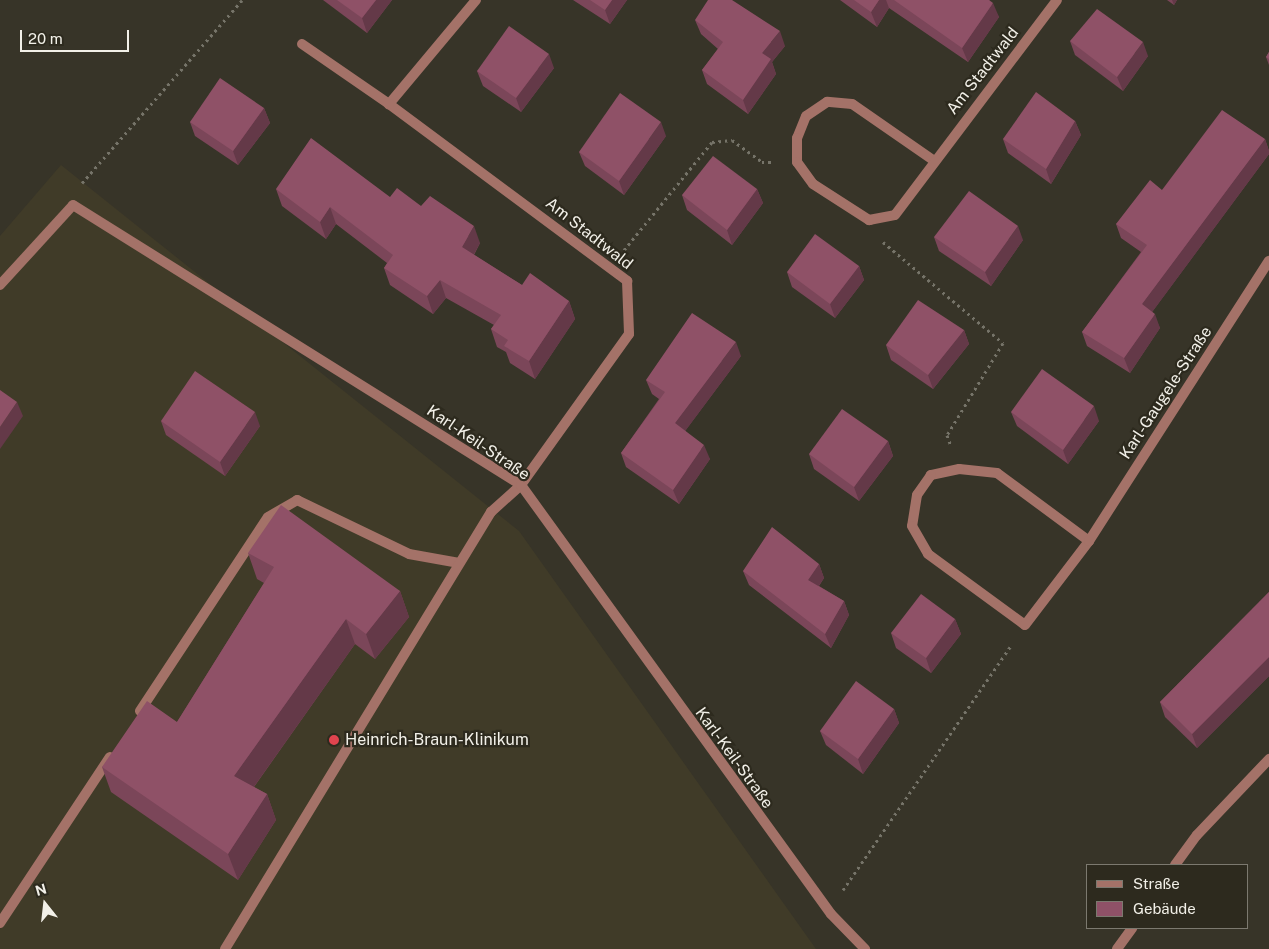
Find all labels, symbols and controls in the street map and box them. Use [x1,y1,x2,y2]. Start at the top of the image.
scale bar [22,20,131,52]
street label: Am Stadtwald [943,24,1023,118]
text: 20 m [28,30,63,47]
street label: Am Stadtwald [542,194,636,274]
street label: Karl-Gaugele-Straße [1116,323,1216,463]
street label: Karl-Keil-Straße [423,401,533,485]
street label: Karl-Keil-Straße [691,704,777,812]
place label: Heinrich-Braun-Klinikum [345,730,529,750]
marker: Heinrich-Braun-Klinikum [327,733,341,747]
legend [1086,864,1249,929]
text: Straße [1133,875,1180,892]
north arrow [20,879,70,929]
text: N [33,880,48,899]
text: Gebäude [1133,900,1196,917]

